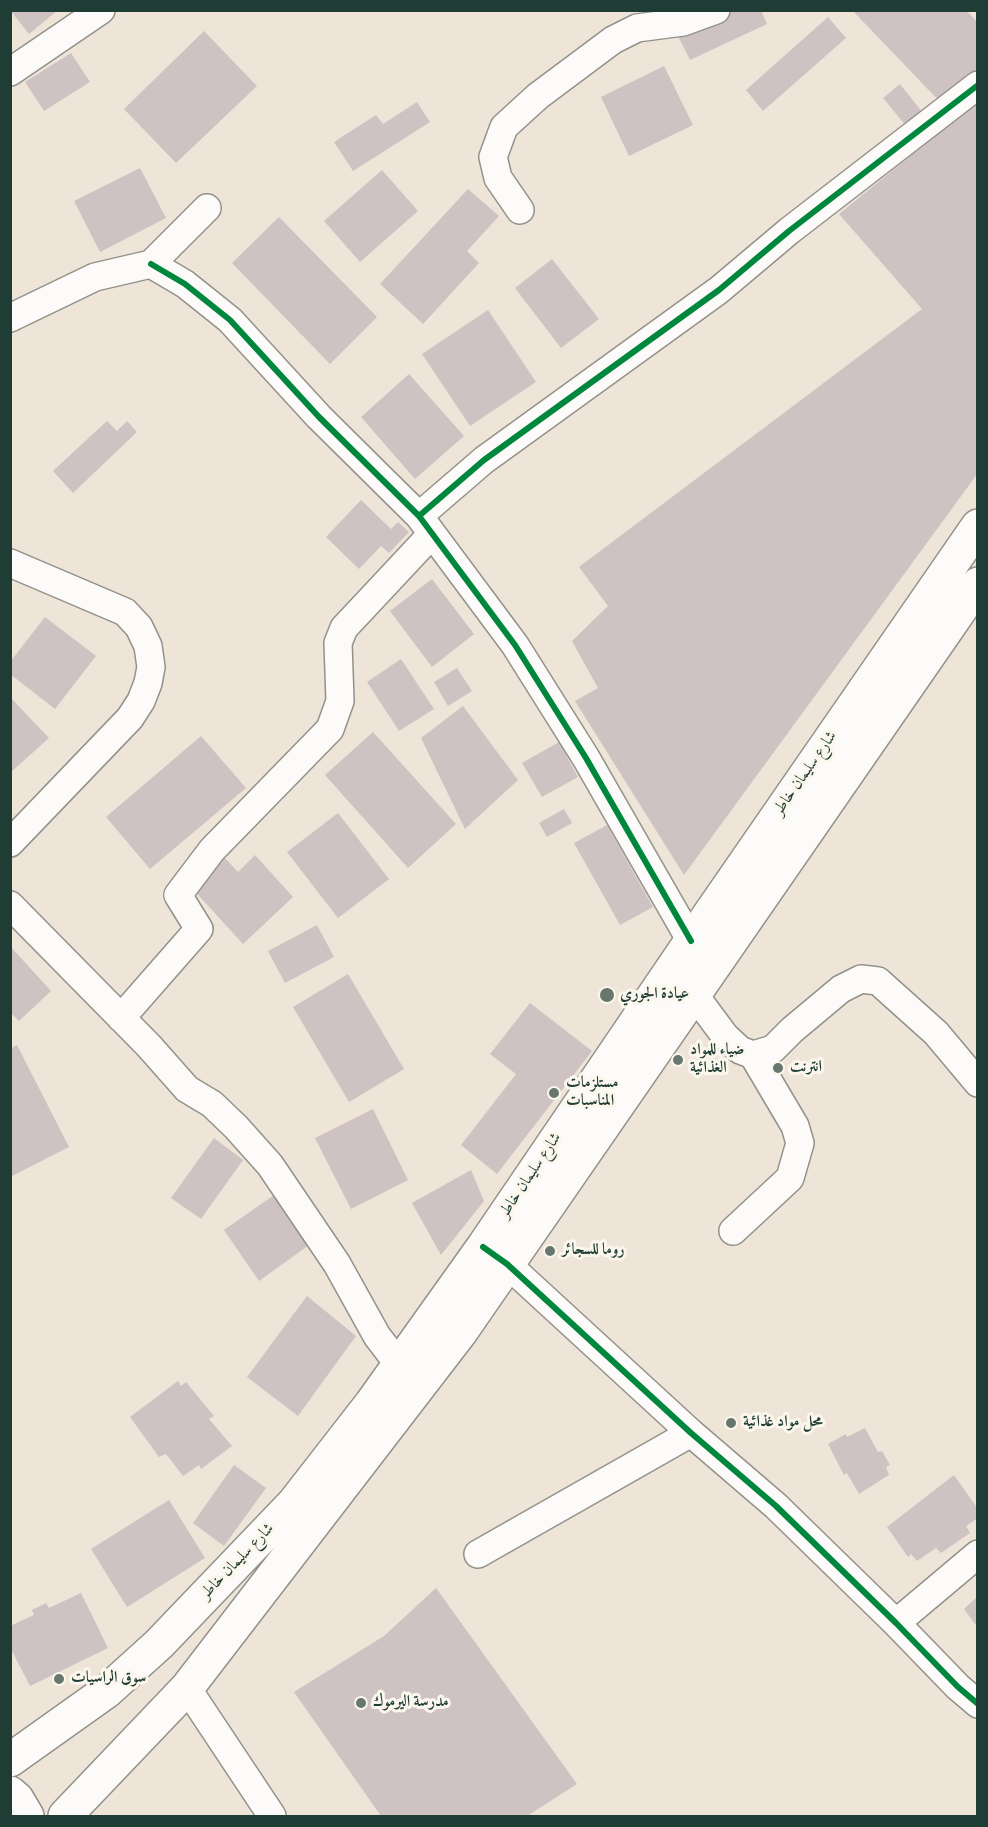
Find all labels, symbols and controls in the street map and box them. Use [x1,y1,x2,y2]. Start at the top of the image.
street label: شارع سليمان خاطر [770,728,842,820]
place label: عيادة الجوري [620,985,689,1005]
marker: عيادة الجوري [598,986,616,1004]
place label: ضياء للمواد الغذائية [690,1041,744,1079]
marker: ضياء للمواد الغذائية [671,1053,685,1067]
place label: انترنت [790,1058,822,1078]
marker: انترنت [771,1061,785,1075]
place label: مستلزمات المناسبات [566,1074,619,1112]
marker: مستلزمات المناسبات [547,1086,561,1100]
street label: شارع سليمان خاطر [496,1130,566,1222]
place label: روما للسجائر [562,1241,625,1261]
marker: روما للسجائر [543,1244,557,1258]
place label: محل مواد غذائية [743,1413,823,1433]
marker: محل مواد غذائية [724,1416,738,1430]
street label: شارع سليمان خاطر [197,1520,279,1604]
place label: سوق الراسيات [71,1669,146,1689]
marker: سوق الراسيات [52,1672,66,1686]
place label: مدرسة اليرموك [373,1693,449,1713]
marker: مدرسة اليرموك [354,1696,368,1710]

